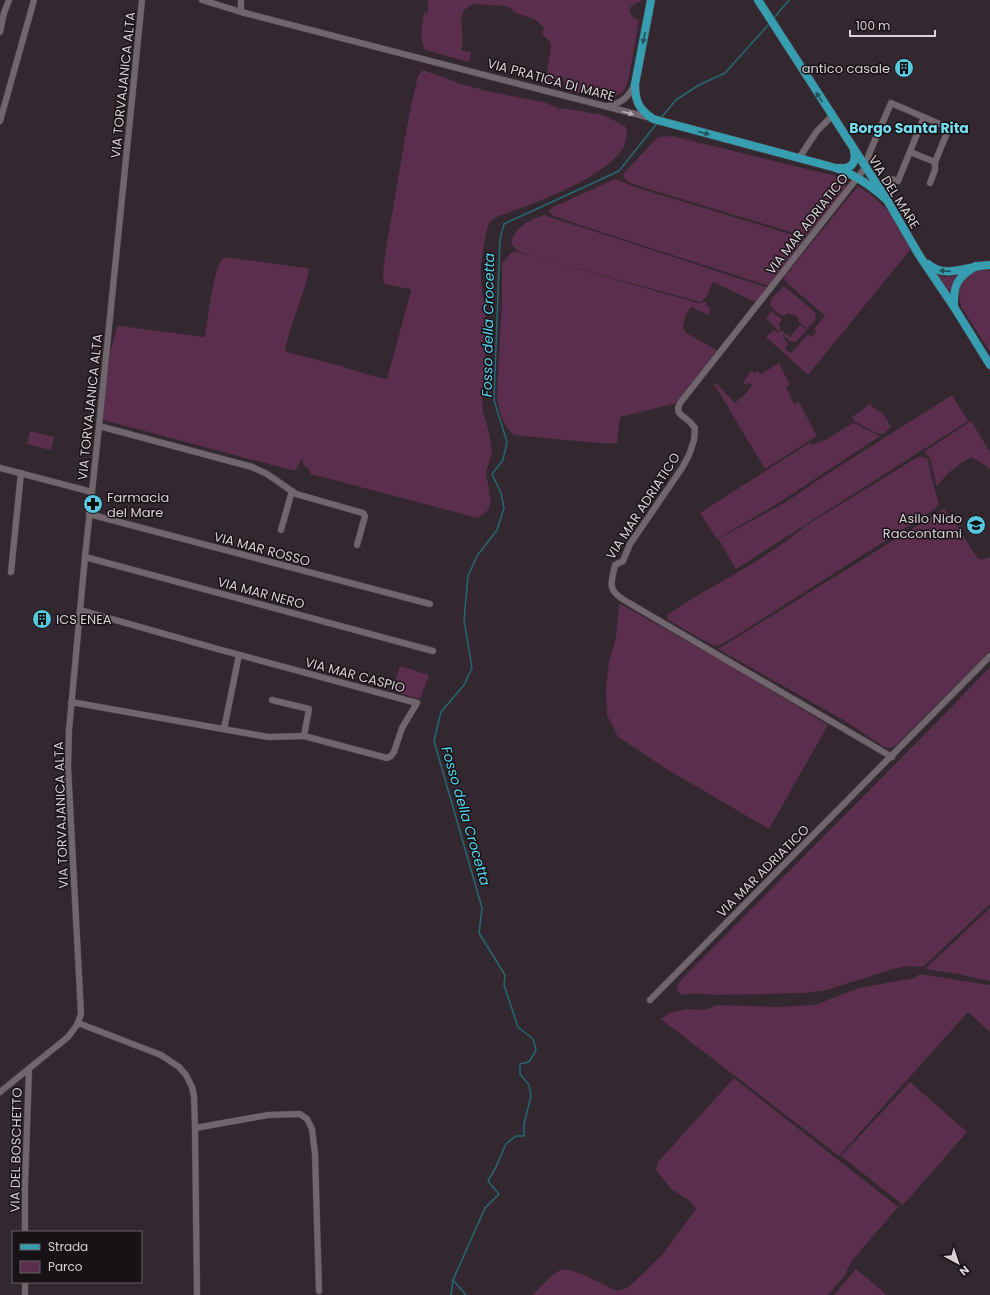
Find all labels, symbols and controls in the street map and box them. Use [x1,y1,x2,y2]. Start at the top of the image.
street label: VIA TORVAJANICA ALTA [106,10,140,159]
scale bar [850,12,935,38]
text: 100 m [856,17,890,34]
one-way arrow [640,32,646,44]
street label: VIA PRATICA DI MARE [485,54,617,106]
building icon: antico casale [893,57,915,79]
place label: antico casale [802,59,890,78]
one-way arrow [816,91,823,103]
one-way arrow [622,110,634,116]
district label: Borgo Santa Rita [849,118,969,138]
one-way arrow [698,130,710,136]
street label: VIA DEL MARE [864,151,924,233]
street label: VIA MAR ADRIATICO [761,169,853,279]
water label: Fosso della Crocetta [477,252,499,397]
one-way arrow [939,268,951,274]
street label: VIA TORVAJANICA ALTA [73,332,107,481]
street label: VIA MAR ADRIATICO [601,449,685,563]
place label: Farmacia del Mare [107,488,169,522]
pharmacy icon: Farmacia del Mare [82,493,104,515]
place label: Asilo Nido Raccontami [883,509,962,543]
school or university icon: Asilo Nido Raccontami [965,514,987,536]
street label: VIA MAR ROSSO [212,527,312,571]
street label: VIA MAR NERO [215,572,307,614]
building icon: ICS ENEA [31,608,53,630]
place label: ICS ENEA [56,610,112,629]
street label: VIA MAR CASPIO [303,653,407,697]
street label: VIA TORVAJANICA ALTA [49,741,73,889]
water label: Fosso della Crocetta [437,744,496,889]
street label: VIA MAR ADRIATICO [712,820,814,922]
street label: VIA DEL BOSCHETTO [5,1087,27,1213]
legend [12,1231,142,1283]
text: Strada [48,1238,88,1255]
north arrow [938,1243,978,1283]
text: Parco [48,1258,83,1275]
text: N [956,1262,973,1279]

